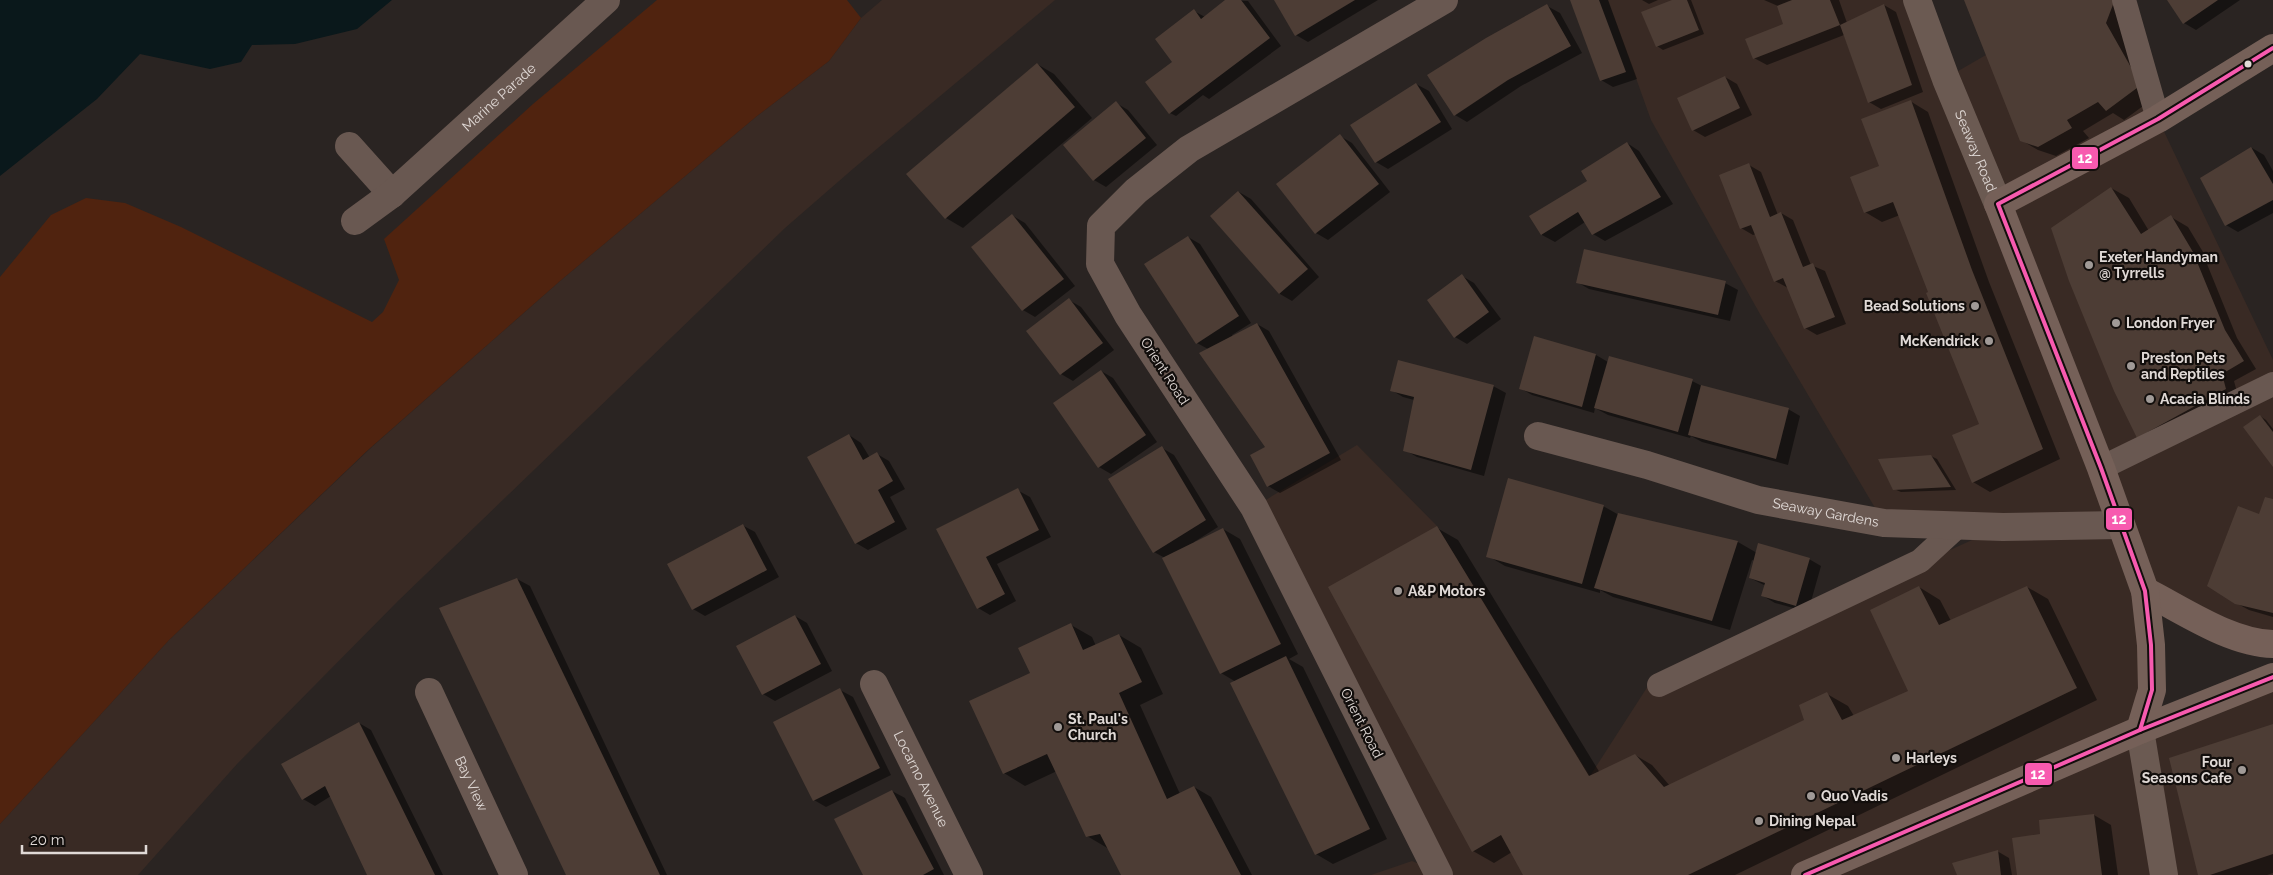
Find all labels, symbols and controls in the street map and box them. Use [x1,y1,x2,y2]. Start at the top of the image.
unlabelled marker [2243,59,2253,69]
street label: Marine Parade [459,60,539,134]
street label: Seaway Road [1952,108,2000,194]
line badge: 12 [2071,146,2099,170]
text: 12 [2078,150,2093,166]
place label: Exeter Handyman @ Tyrrells [2099,249,2218,281]
marker: Exeter Handyman @ Tyrrells [2083,259,2095,271]
place label: Bead Solutions [1864,298,1965,314]
marker: Bead Solutions [1969,300,1981,312]
place label: London Fryer [2126,315,2215,331]
marker: London Fryer [2110,317,2122,329]
place label: McKendrick [1900,333,1979,349]
street label: Orient Road [1137,335,1193,407]
marker: McKendrick [1983,335,1995,347]
place label: Preston Pets and Reptiles [2141,350,2225,382]
marker: Preston Pets and Reptiles [2125,360,2137,372]
place label: Acacia Blinds [2160,391,2250,407]
marker: Acacia Blinds [2144,393,2156,405]
street label: Seaway Gardens [1771,495,1880,530]
line badge: 12 [2105,507,2133,531]
text: 12 [2112,511,2127,527]
place label: A&P Motors [1408,583,1485,599]
marker: A&P Motors [1392,585,1404,597]
street label: Orient Road [1337,685,1387,761]
place label: St. Paul's Church [1068,711,1128,743]
marker: St. Paul's Church [1052,721,1064,733]
street label: Locarno Avenue [891,728,952,830]
place label: Harleys [1906,750,1957,766]
marker: Harleys [1890,752,1902,764]
street label: Bay View [452,753,492,814]
place label: Four Seasons Cafe [2142,754,2233,786]
line badge: 12 [2024,762,2053,786]
marker: Four Seasons Cafe [2236,764,2248,776]
text: 12 [2031,766,2046,782]
place label: Quo Vadis [1821,788,1888,804]
marker: Quo Vadis [1805,790,1817,802]
place label: Dining Nepal [1769,813,1856,829]
marker: Dining Nepal [1753,815,1765,827]
scale bar [22,822,146,854]
text: 20 m [30,831,65,849]

